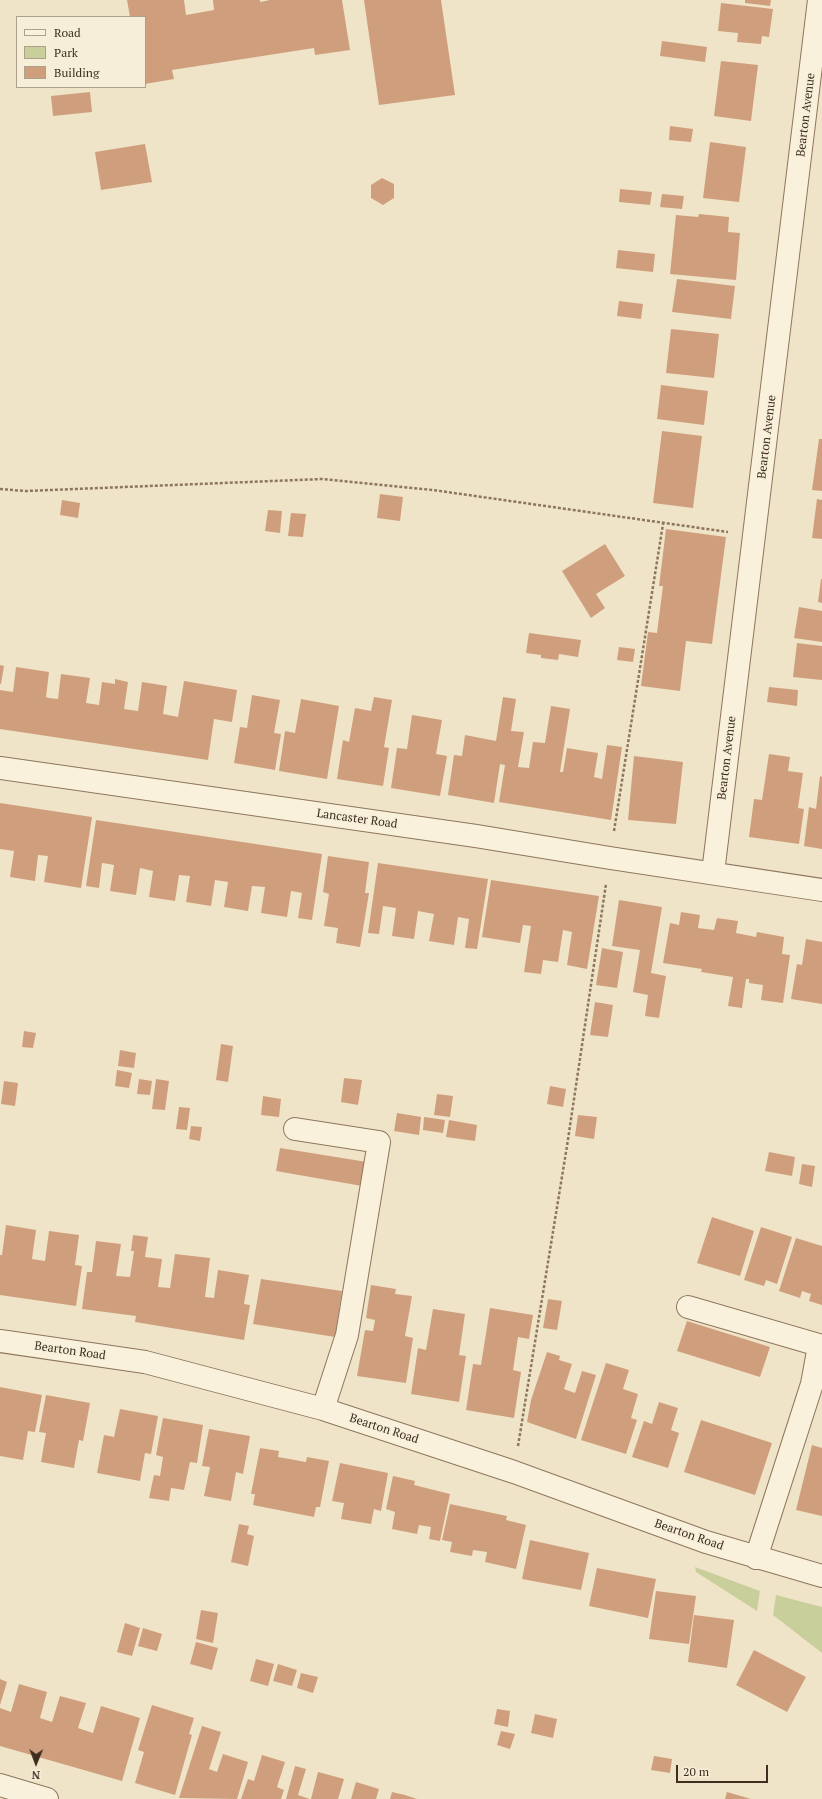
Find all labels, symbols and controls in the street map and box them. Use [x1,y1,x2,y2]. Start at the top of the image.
legend [16,16,146,88]
text: Road [54,25,81,40]
text: Park [54,45,78,60]
text: Building [54,65,99,80]
street label: Bearton Avenue [794,72,818,158]
street label: Bearton Avenue [755,394,779,480]
street label: Bearton Avenue [715,715,739,801]
street label: Lancaster Road [316,806,398,832]
street label: Bearton Road [33,1339,107,1363]
street label: Bearton Road [348,1411,420,1447]
street label: Bearton Road [653,1516,725,1554]
north arrow [16,1743,56,1783]
scale bar [678,1757,770,1783]
text: 20 m [683,1764,709,1779]
text: N [31,1768,40,1782]

